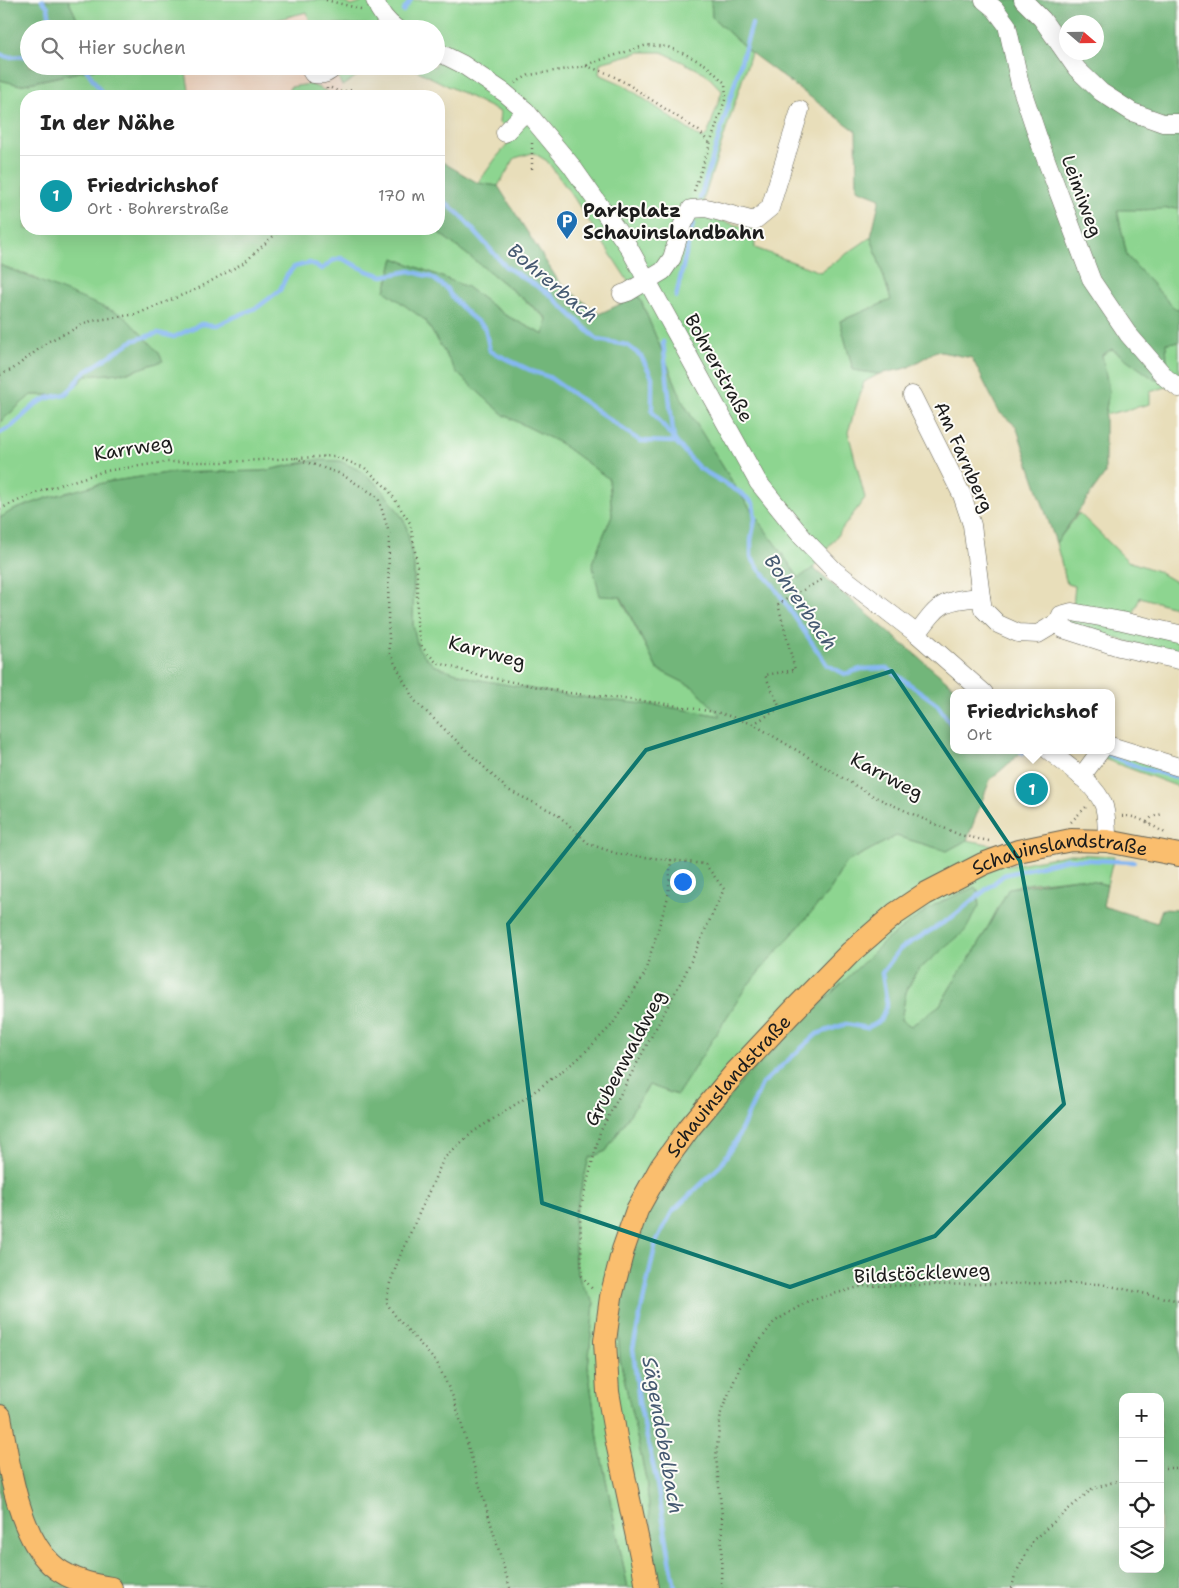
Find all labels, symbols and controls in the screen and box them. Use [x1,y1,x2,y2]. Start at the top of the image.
north arrow [1059,15,1104,60]
search box [20,20,445,75]
icon: search [38,34,66,62]
text: Hier suchen [78,35,186,60]
text: In der Nähe [40,109,175,137]
street label: Leimiweg [1056,152,1108,240]
text: Friedrichshof [87,173,218,198]
text: 1 [52,185,60,206]
text: 170 m [378,185,425,206]
text: Ort · Bohrerstraße [87,198,229,219]
place label: Parkplatz Schauinslandbahn [583,198,765,245]
parking icon: Parkplatz Schauinslandbahn [555,209,579,240]
water label: Bohrerbach [502,237,604,329]
street label: Bohrerstraße [679,309,759,427]
street label: Am Farnberg [928,398,1000,516]
street label: Karrweg [92,429,174,467]
water label: Bohrerbach [758,549,844,655]
street label: Karrweg [446,630,528,674]
popup [950,689,1115,754]
text: Friedrichshof [967,699,1098,724]
text: Ort [967,724,992,745]
street label: Karrweg [846,746,928,806]
pin: 1 [1016,770,1048,808]
street label: Schauinslandstraße [967,827,1150,880]
your location [670,869,696,895]
street label: Grubenwaldweg [579,986,671,1130]
street label: Schauinslandstraße [660,1009,796,1162]
street label: Bildstöckleweg [853,1257,991,1289]
water label: Sägendobelbach [636,1354,690,1516]
map controls [1119,1393,1164,1573]
button: + [1119,1393,1164,1438]
button: − [1119,1438,1164,1483]
button: locate [1119,1483,1164,1528]
button: layers [1119,1528,1164,1573]

